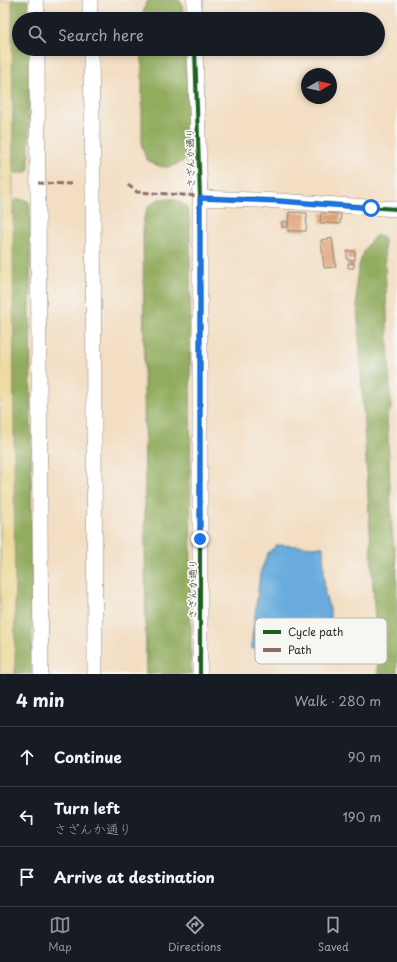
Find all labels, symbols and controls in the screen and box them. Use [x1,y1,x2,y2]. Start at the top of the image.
search box [12,12,385,56]
icon: search [26,23,48,45]
text: Search here [58,23,144,46]
north arrow [301,68,337,104]
street label: さざんか通り [181,128,198,188]
route start [362,199,380,217]
route end [191,530,209,548]
street label: さざんか通り [184,559,199,619]
legend [255,618,387,664]
text: Cycle path [288,623,343,640]
text: Path [288,641,312,658]
text: 4 min [16,687,64,713]
text: Walk · 280 m [294,691,381,710]
text: Continue [54,745,122,768]
icon: ahead [16,746,38,768]
text: 90 m [348,747,381,766]
text: Turn left [54,796,120,819]
icon: left [16,806,38,828]
text: 190 m [342,807,381,826]
text: さざんか通り [54,819,132,838]
text: Arrive at destination [54,865,215,888]
icon: arrive [16,866,38,888]
tab: Map [48,914,72,955]
tab: Directions [168,914,221,955]
tab: Saved [318,914,349,955]

